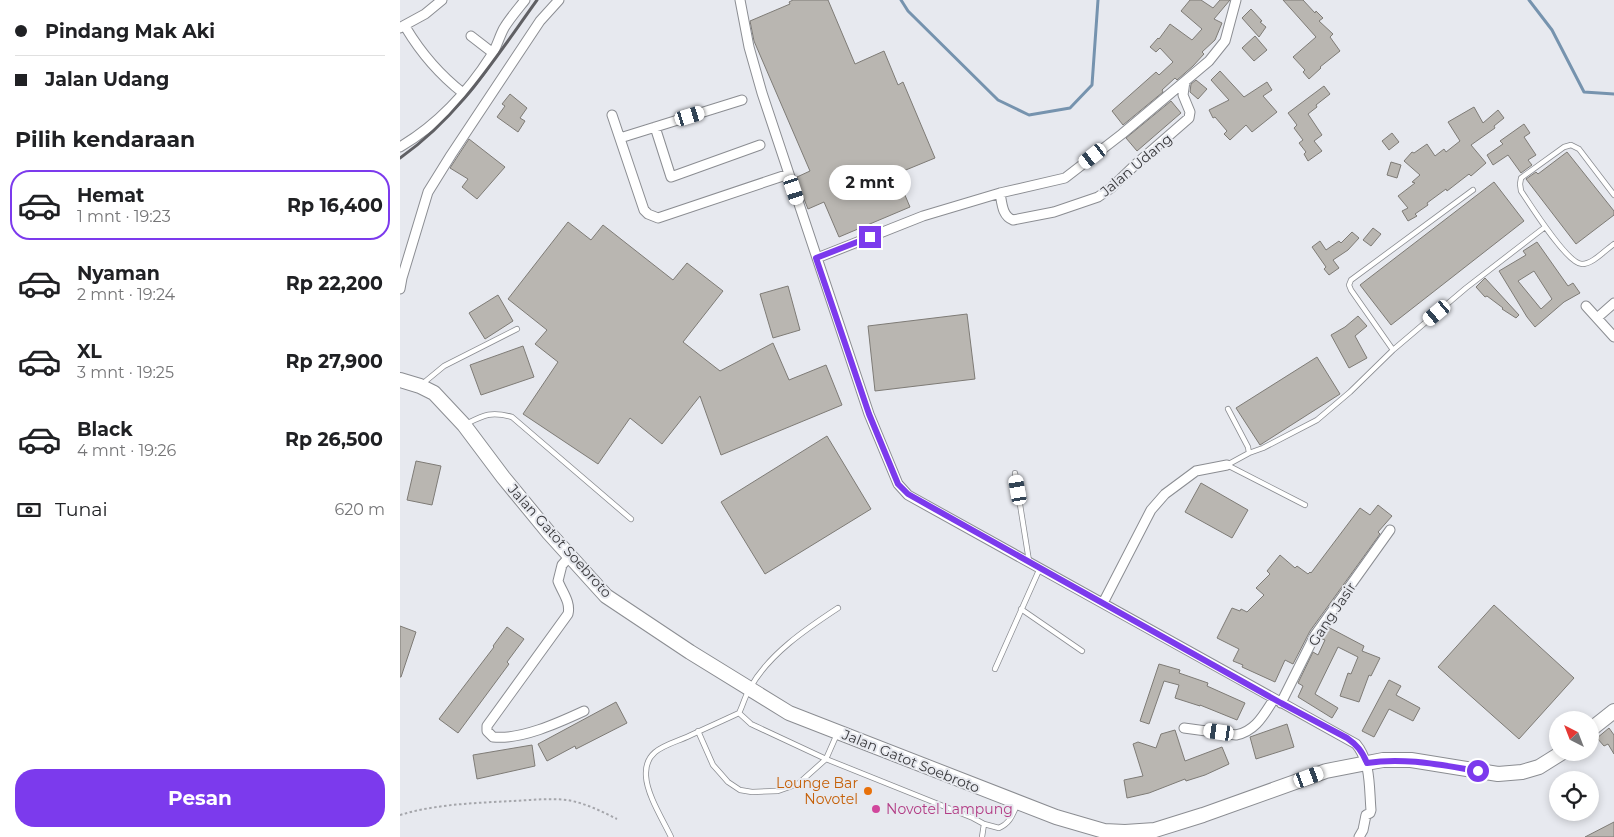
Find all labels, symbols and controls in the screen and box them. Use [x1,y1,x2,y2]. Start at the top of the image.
text: Pindang Mak Aki [45,20,215,43]
text: Jalan Udang [45,68,169,91]
car [673,104,706,128]
text: Pilih kendaraan [15,126,195,153]
street label: Jalan Udang [1096,130,1176,201]
car [1076,141,1109,171]
callout: 2 mnt [829,164,911,200]
car [782,173,805,207]
text: 2 mnt [846,173,894,192]
icon: car [17,183,62,228]
text: Hemat [77,184,144,207]
text: Rp 16,400 [287,194,383,217]
text: 1 mnt · 19:23 [77,207,171,226]
route end [859,226,881,248]
icon: car [17,261,62,306]
text: Nyaman [77,262,160,285]
text: Rp 22,200 [286,272,383,295]
text: 2 mnt · 19:24 [77,285,175,304]
car [1420,298,1453,328]
icon: car [17,339,62,384]
text: XL [77,340,102,363]
text: Rp 27,900 [286,350,383,373]
text: 3 mnt · 19:25 [77,363,174,382]
icon: car [17,417,62,462]
text: Black [77,418,133,441]
text: Rp 26,500 [285,428,383,451]
text: 4 mnt · 19:26 [77,441,176,460]
car [1008,474,1027,506]
street label: Jalan Gatot Soebroto [504,480,616,602]
icon: cash [15,496,43,524]
text: Tunai [55,498,108,521]
text: 620 m [334,500,385,519]
street label: Gang Jasir [1304,578,1360,649]
north arrow [1549,711,1599,761]
map controls [1549,711,1599,821]
car [1203,722,1234,742]
street label: Jalan Gatot Soebroto [839,725,983,797]
route start [1467,760,1489,782]
car [1292,765,1325,789]
button: Pesan [15,769,385,827]
button: locate [1549,771,1599,821]
place label: Lounge Bar Novotel [776,774,858,808]
marker: Lounge Bar Novotel [862,785,874,797]
place label: Novotel Lampung [886,800,1013,818]
marker: Novotel Lampung [870,803,882,815]

